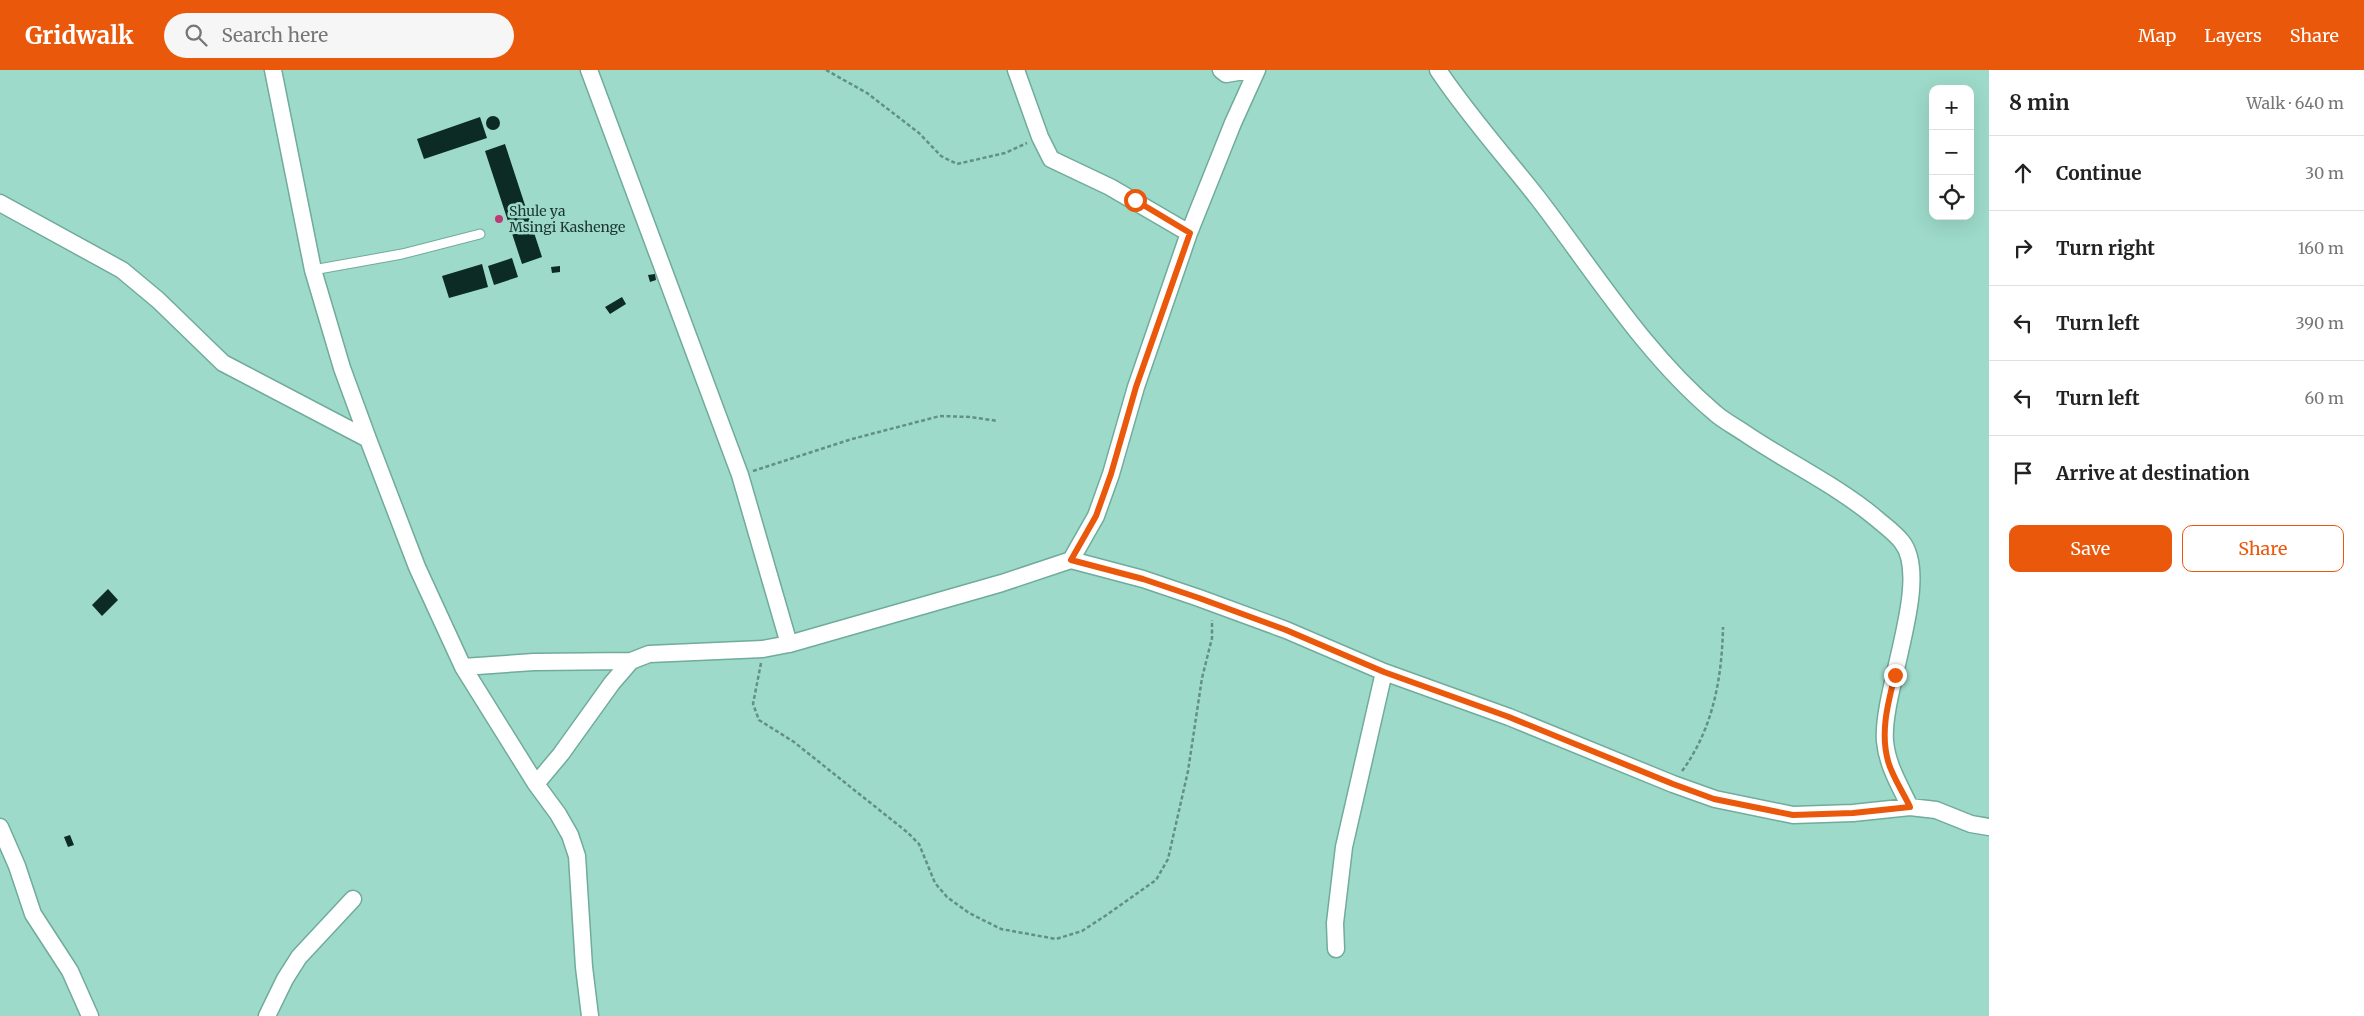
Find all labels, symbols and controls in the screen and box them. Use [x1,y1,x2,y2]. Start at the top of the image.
search box [164,13,514,58]
text: Gridwalk [25,20,134,51]
icon: search [182,21,210,49]
text: Search here [222,23,328,47]
text: Map [2138,24,2176,47]
text: Layers [2204,24,2262,47]
text: Share [2290,24,2339,47]
map controls [1929,85,1974,220]
button: + [1929,85,1974,130]
text: 8 min [2009,89,2070,116]
text: Walk · 640 m [2246,93,2344,113]
button: − [1929,130,1974,175]
icon: ahead [2009,159,2037,187]
text: Continue [2056,161,2142,185]
text: 30 m [2305,163,2344,183]
button: locate [1929,175,1974,220]
route start [1124,189,1147,212]
place label: Shule ya Msingi Kashenge [509,202,625,236]
marker: Shule ya Msingi Kashenge [493,213,505,225]
icon: right [2009,234,2037,262]
text: Turn right [2056,236,2155,260]
text: 160 m [2298,238,2344,258]
icon: left [2009,309,2037,337]
text: Turn left [2056,311,2140,335]
text: 390 m [2296,313,2344,333]
icon: left [2009,384,2037,412]
text: Turn left [2056,386,2140,410]
text: 60 m [2304,388,2344,408]
icon: arrive [2009,459,2037,487]
text: Arrive at destination [2056,461,2250,485]
button: Save [2009,525,2172,572]
button: Share [2182,525,2344,572]
route end [1884,664,1907,687]

